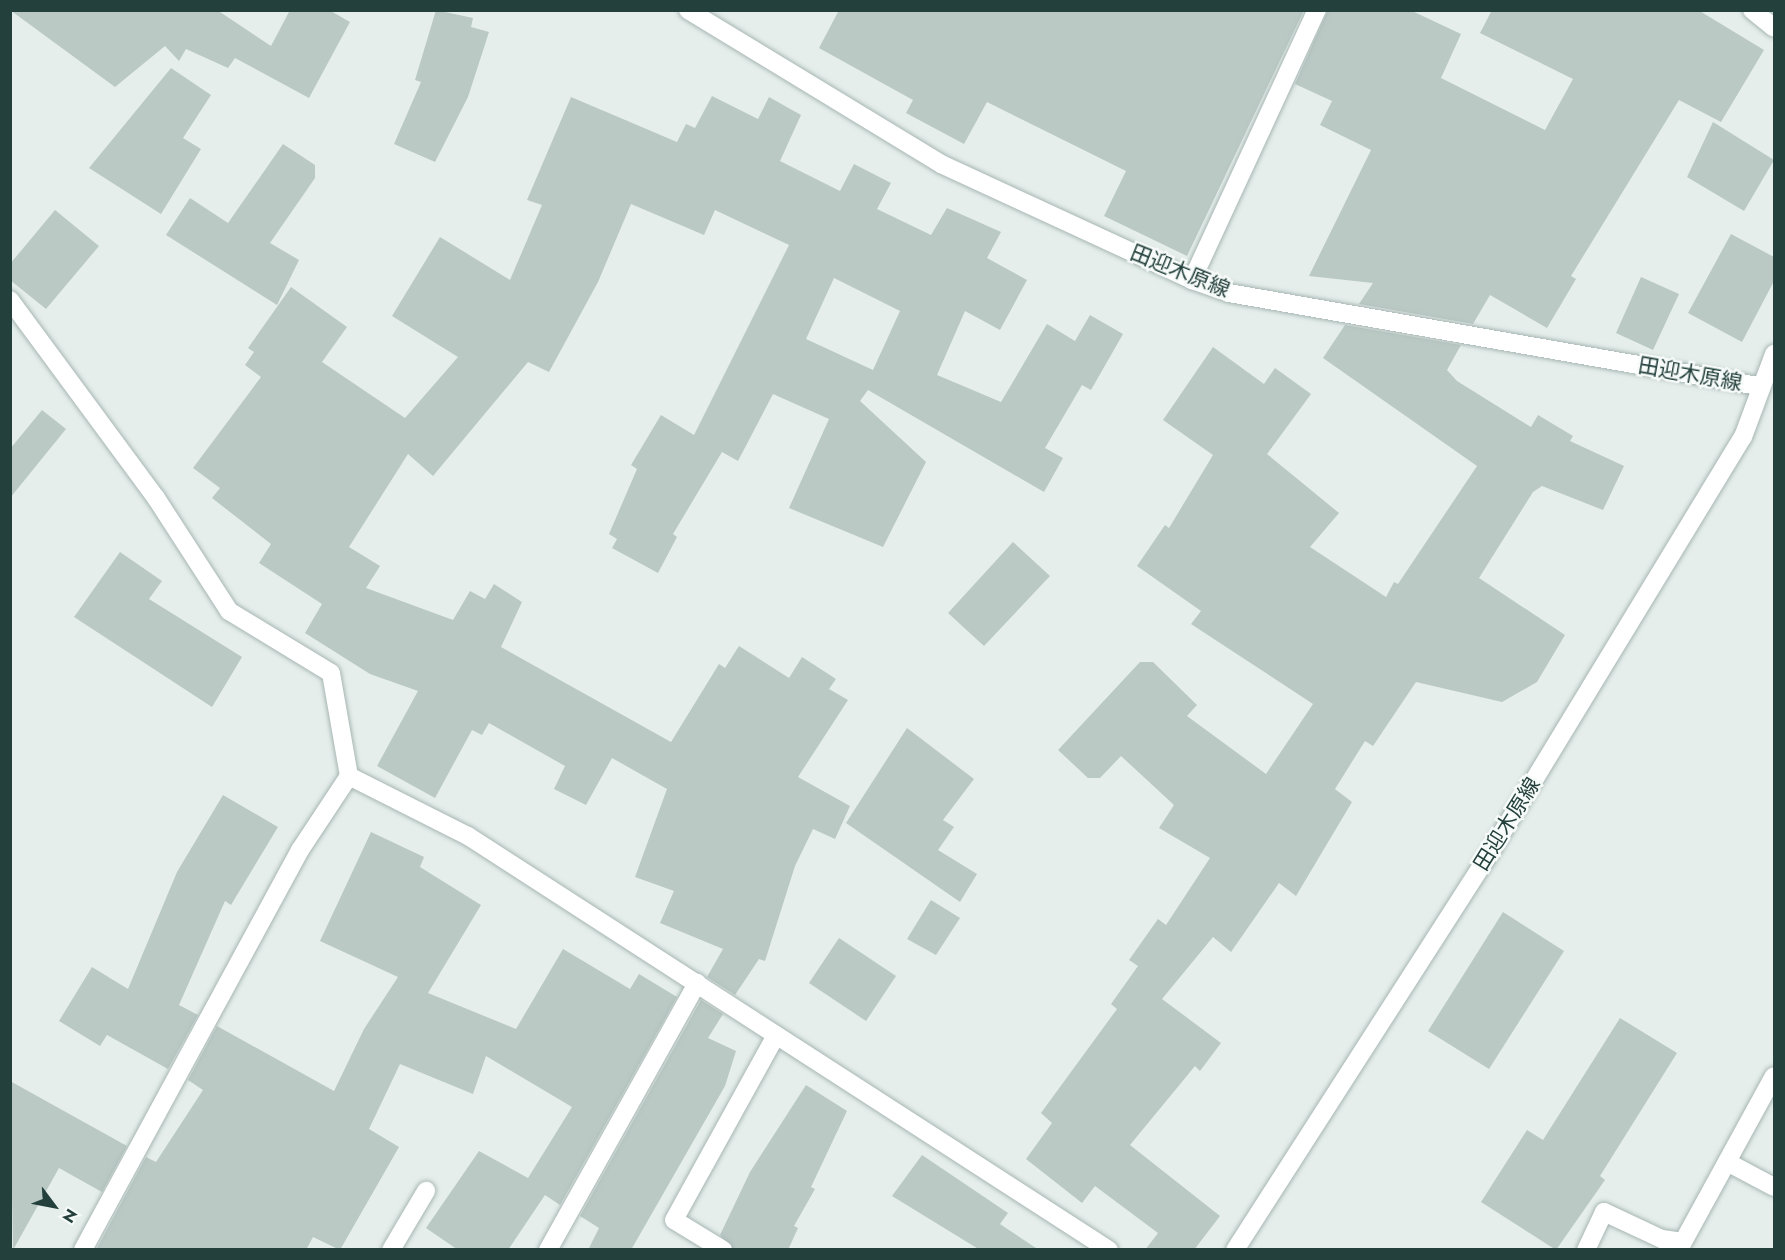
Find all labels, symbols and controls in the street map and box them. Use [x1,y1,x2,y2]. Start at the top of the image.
street label: 田迎木原線 [1127,240,1233,302]
street label: 田迎木原線 [1636,352,1744,396]
street label: 田迎木原線 [1468,773,1546,875]
north arrow [24,1176,84,1236]
text: N [57,1204,83,1227]

